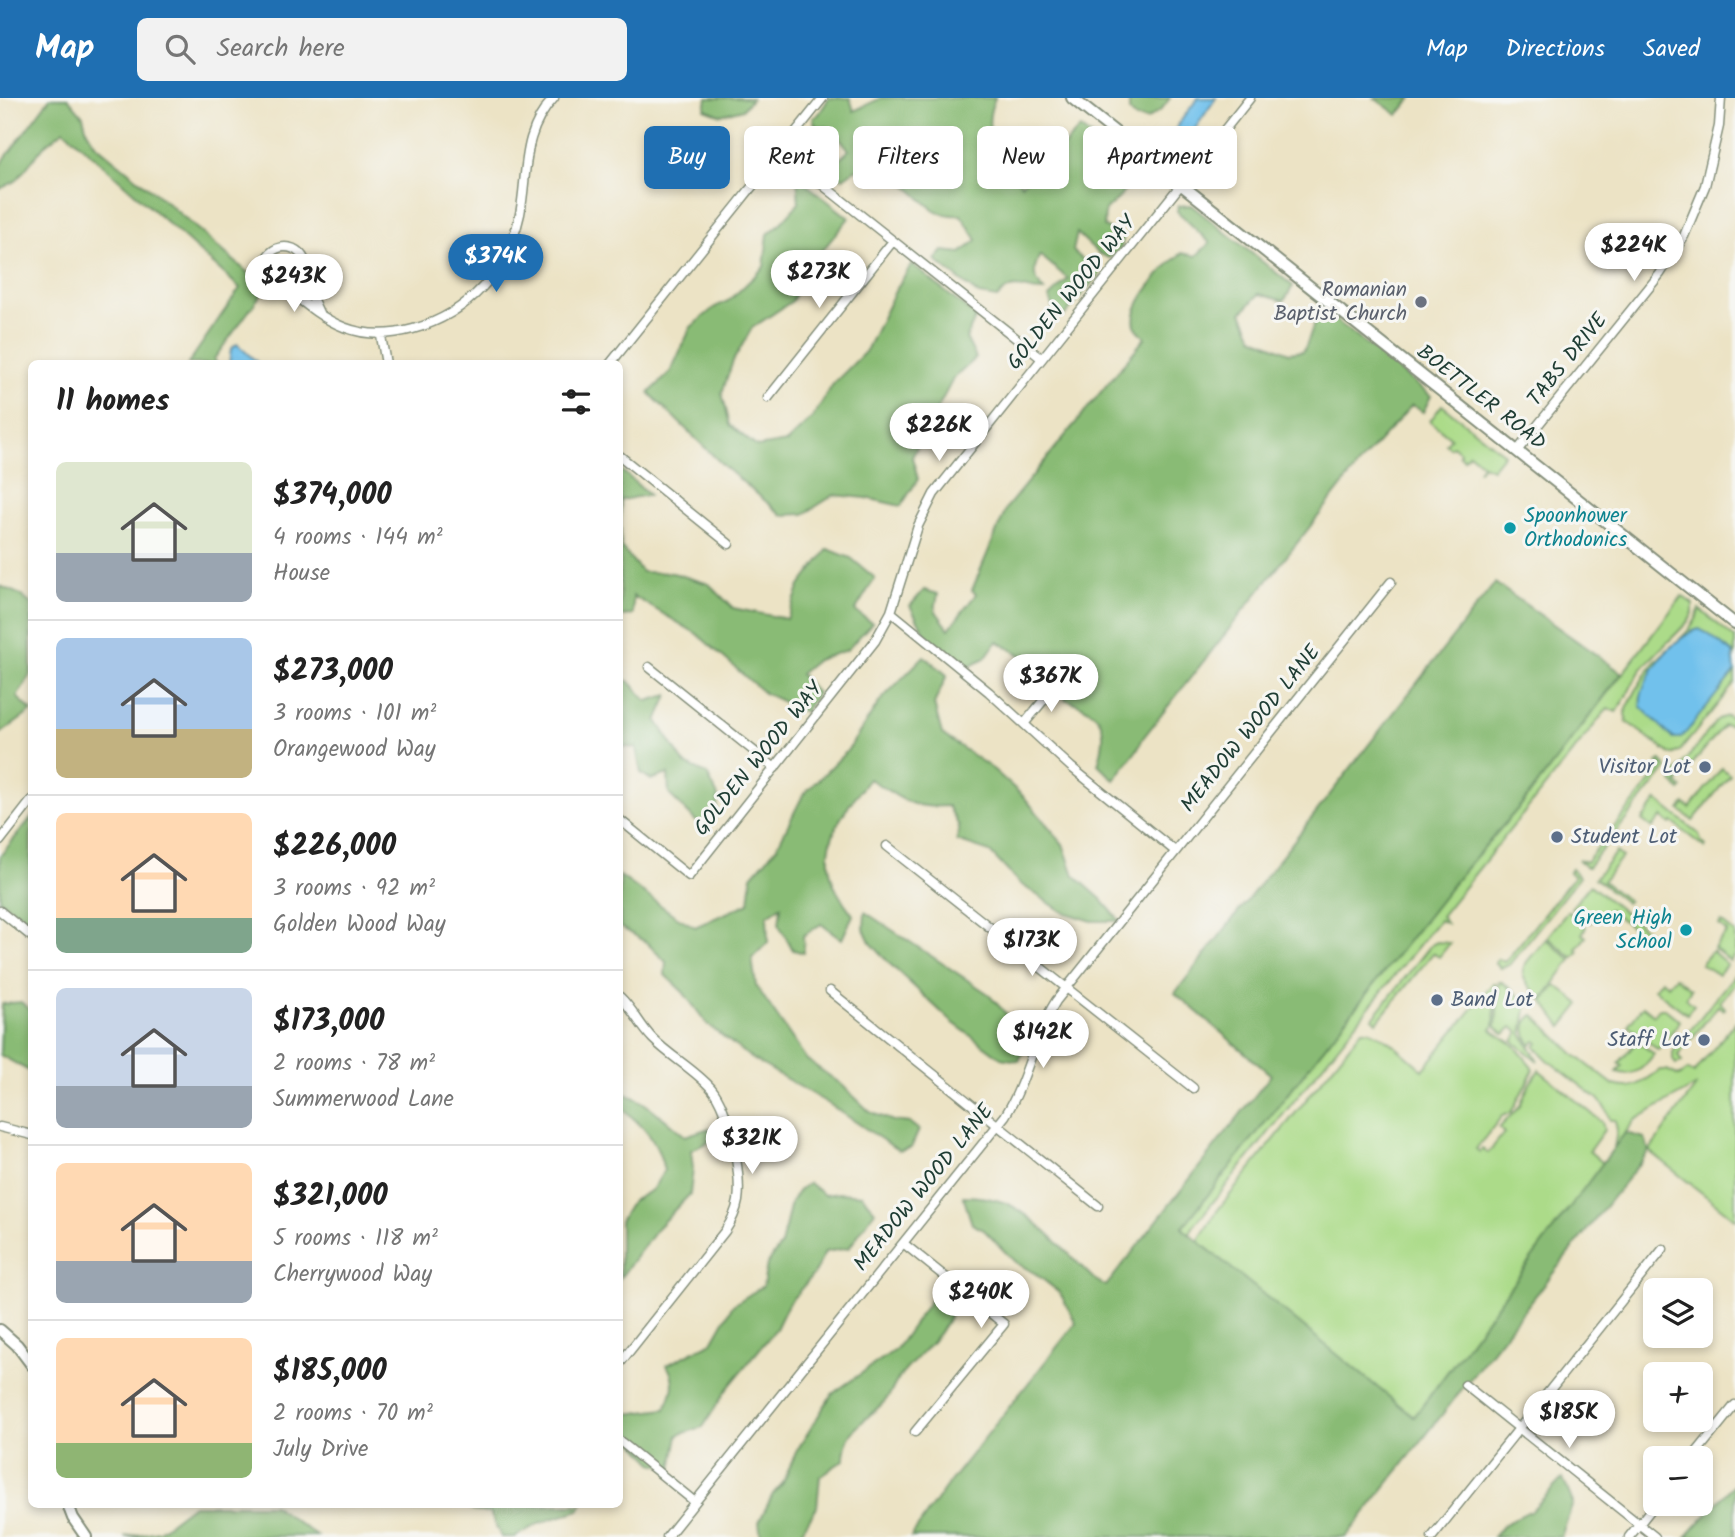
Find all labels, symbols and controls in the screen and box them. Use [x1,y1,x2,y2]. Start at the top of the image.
search box [137,18,627,81]
text: Map [35,23,95,76]
text: Search here [217,28,345,70]
icon: search [161,30,199,68]
text: Map [1426,30,1468,69]
text: Directions [1506,30,1605,69]
text: Saved [1643,30,1700,69]
chip: Buy [644,126,730,189]
chip: Rent [744,126,839,189]
chip: Filters [853,126,963,189]
chip: New [977,126,1069,189]
chip: Apartment [1083,126,1237,189]
street label: GOLDEN WOOD WAY [999,208,1146,378]
pin: $224K [1585,223,1683,283]
text: $224K [1601,228,1667,264]
pin: $374K [447,234,545,294]
text: $374K [464,239,528,275]
pin: $273K [770,250,868,310]
pin: $243K [245,254,343,314]
text: $273K [787,255,851,291]
text: $243K [261,259,327,295]
place label: Romanian Baptist Church [1274,274,1407,331]
marker: Romanian Baptist Church [1413,294,1429,310]
street label: TABS DRIVE [1520,305,1617,414]
street label: BOETTLER ROAD [1409,337,1553,459]
text: 11 homes [56,378,169,426]
icon: filters [557,383,595,421]
pin: $226K [890,404,988,463]
text: $226K [906,408,972,444]
text: $374,000 [273,472,392,520]
icon: home [112,490,196,574]
place label: Spoonhower Orthodonics [1524,500,1628,557]
text: 4 rooms · 144 m² [273,520,443,556]
marker: Spoonhower Orthodonics [1502,520,1518,536]
text: House [273,556,330,592]
street label: MEADOW WOOD LANE [1173,637,1330,820]
text: $273,000 [273,648,393,696]
pin: $367K [1002,654,1100,714]
text: $367K [1019,659,1083,695]
icon: home [112,666,196,750]
street label: GOLDEN WOOD WAY [686,674,833,844]
text: 3 rooms · 101 m² [273,696,436,732]
text: Orangewood Way [273,732,436,768]
place label: Visitor Lot [1599,751,1692,784]
marker: Visitor Lot [1697,759,1713,775]
place label: Student Lot [1571,821,1678,854]
text: $226,000 [273,823,396,871]
marker: Student Lot [1549,829,1565,845]
icon: home [112,841,196,925]
text: 3 rooms · 92 m² [273,871,435,907]
place label: Green High School [1573,902,1672,959]
text: Golden Wood Way [273,907,446,943]
pin: $173K [983,918,1081,978]
marker: Green High School [1678,922,1694,938]
text: $173K [1003,923,1061,959]
place label: Band Lot [1451,984,1534,1017]
marker: Band Lot [1429,992,1445,1008]
text: $173,000 [273,998,384,1046]
pin: $142K [994,1010,1092,1070]
text: $142K [1013,1015,1073,1051]
icon: home [112,1016,196,1100]
place label: Staff Lot [1608,1024,1691,1057]
marker: Staff Lot [1696,1032,1712,1048]
text: 2 rooms · 78 m² [273,1046,435,1082]
text: Summerwood Lane [273,1082,454,1118]
street label: MEADOW WOOD LANE [846,1096,1003,1279]
pin: $321K [703,1116,801,1176]
text: $321K [722,1121,782,1157]
text: $321,000 [273,1173,388,1221]
icon: home [112,1191,196,1275]
text: 5 rooms · 118 m² [273,1221,438,1257]
text: Cherrywood Way [273,1257,432,1293]
pin: $240K [932,1270,1030,1330]
text: $240K [948,1275,1014,1311]
map controls [1643,1278,1713,1516]
button: layers [1643,1278,1713,1348]
text: $185,000 [273,1348,387,1396]
button: + [1643,1362,1713,1432]
icon: home [112,1366,196,1450]
pin: $185K [1520,1390,1618,1450]
text: $185K [1539,1395,1599,1431]
text: 2 rooms · 70 m² [273,1396,433,1432]
text: July Drive [273,1432,368,1468]
button: − [1643,1446,1713,1516]

